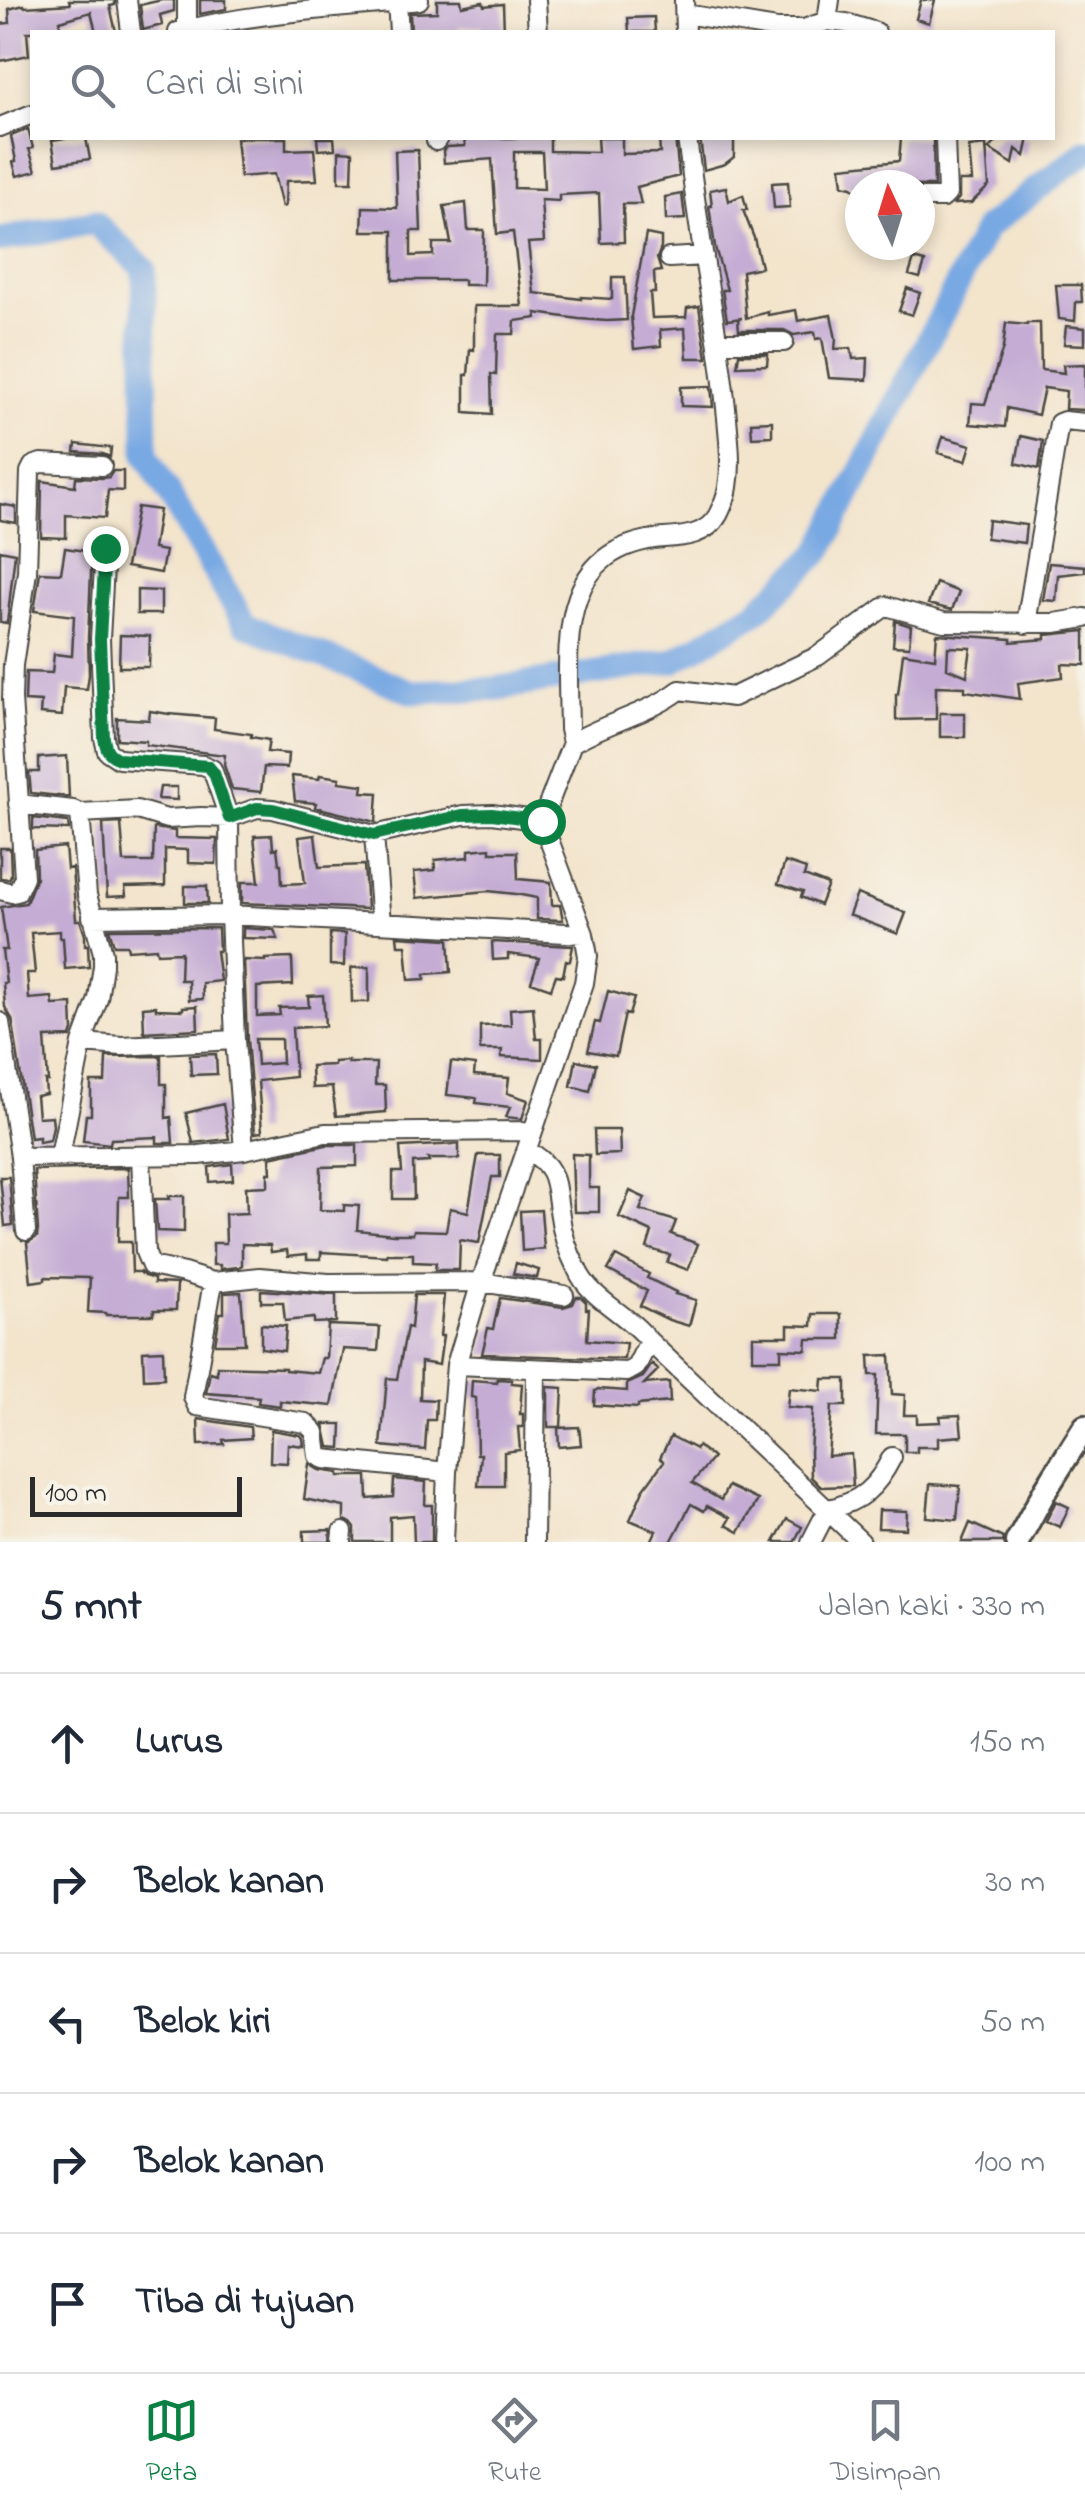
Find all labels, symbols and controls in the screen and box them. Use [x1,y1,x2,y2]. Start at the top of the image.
search box [30,30,1055,140]
text: Cari di sini [145,57,304,113]
icon: search [65,58,120,113]
north arrow [845,170,935,260]
route end [83,526,129,572]
route start [520,799,566,845]
scale bar [30,1472,242,1516]
text: 100 m [45,1474,107,1515]
text: 5 mnt [40,1577,142,1638]
text: Jalan kaki · 330 m [819,1584,1045,1631]
text: Lurus [135,1715,223,1771]
icon: ahead [40,1716,95,1771]
text: 150 m [970,1720,1045,1767]
text: Belok kanan [135,1855,324,1911]
icon: right [40,1856,95,1911]
text: 30 m [985,1860,1045,1907]
text: Belok kiri [135,1995,271,2051]
icon: left [40,1996,95,2051]
text: 50 m [980,2000,1045,2047]
text: Belok kanan [135,2135,324,2191]
icon: right [40,2136,95,2191]
text: 100 m [974,2140,1045,2187]
text: Tiba di tujuan [135,2275,354,2331]
icon: arrive [40,2276,95,2331]
tab: Peta [144,2393,199,2494]
tab: Rute [487,2393,542,2494]
tab: Disimpan [830,2393,941,2494]

